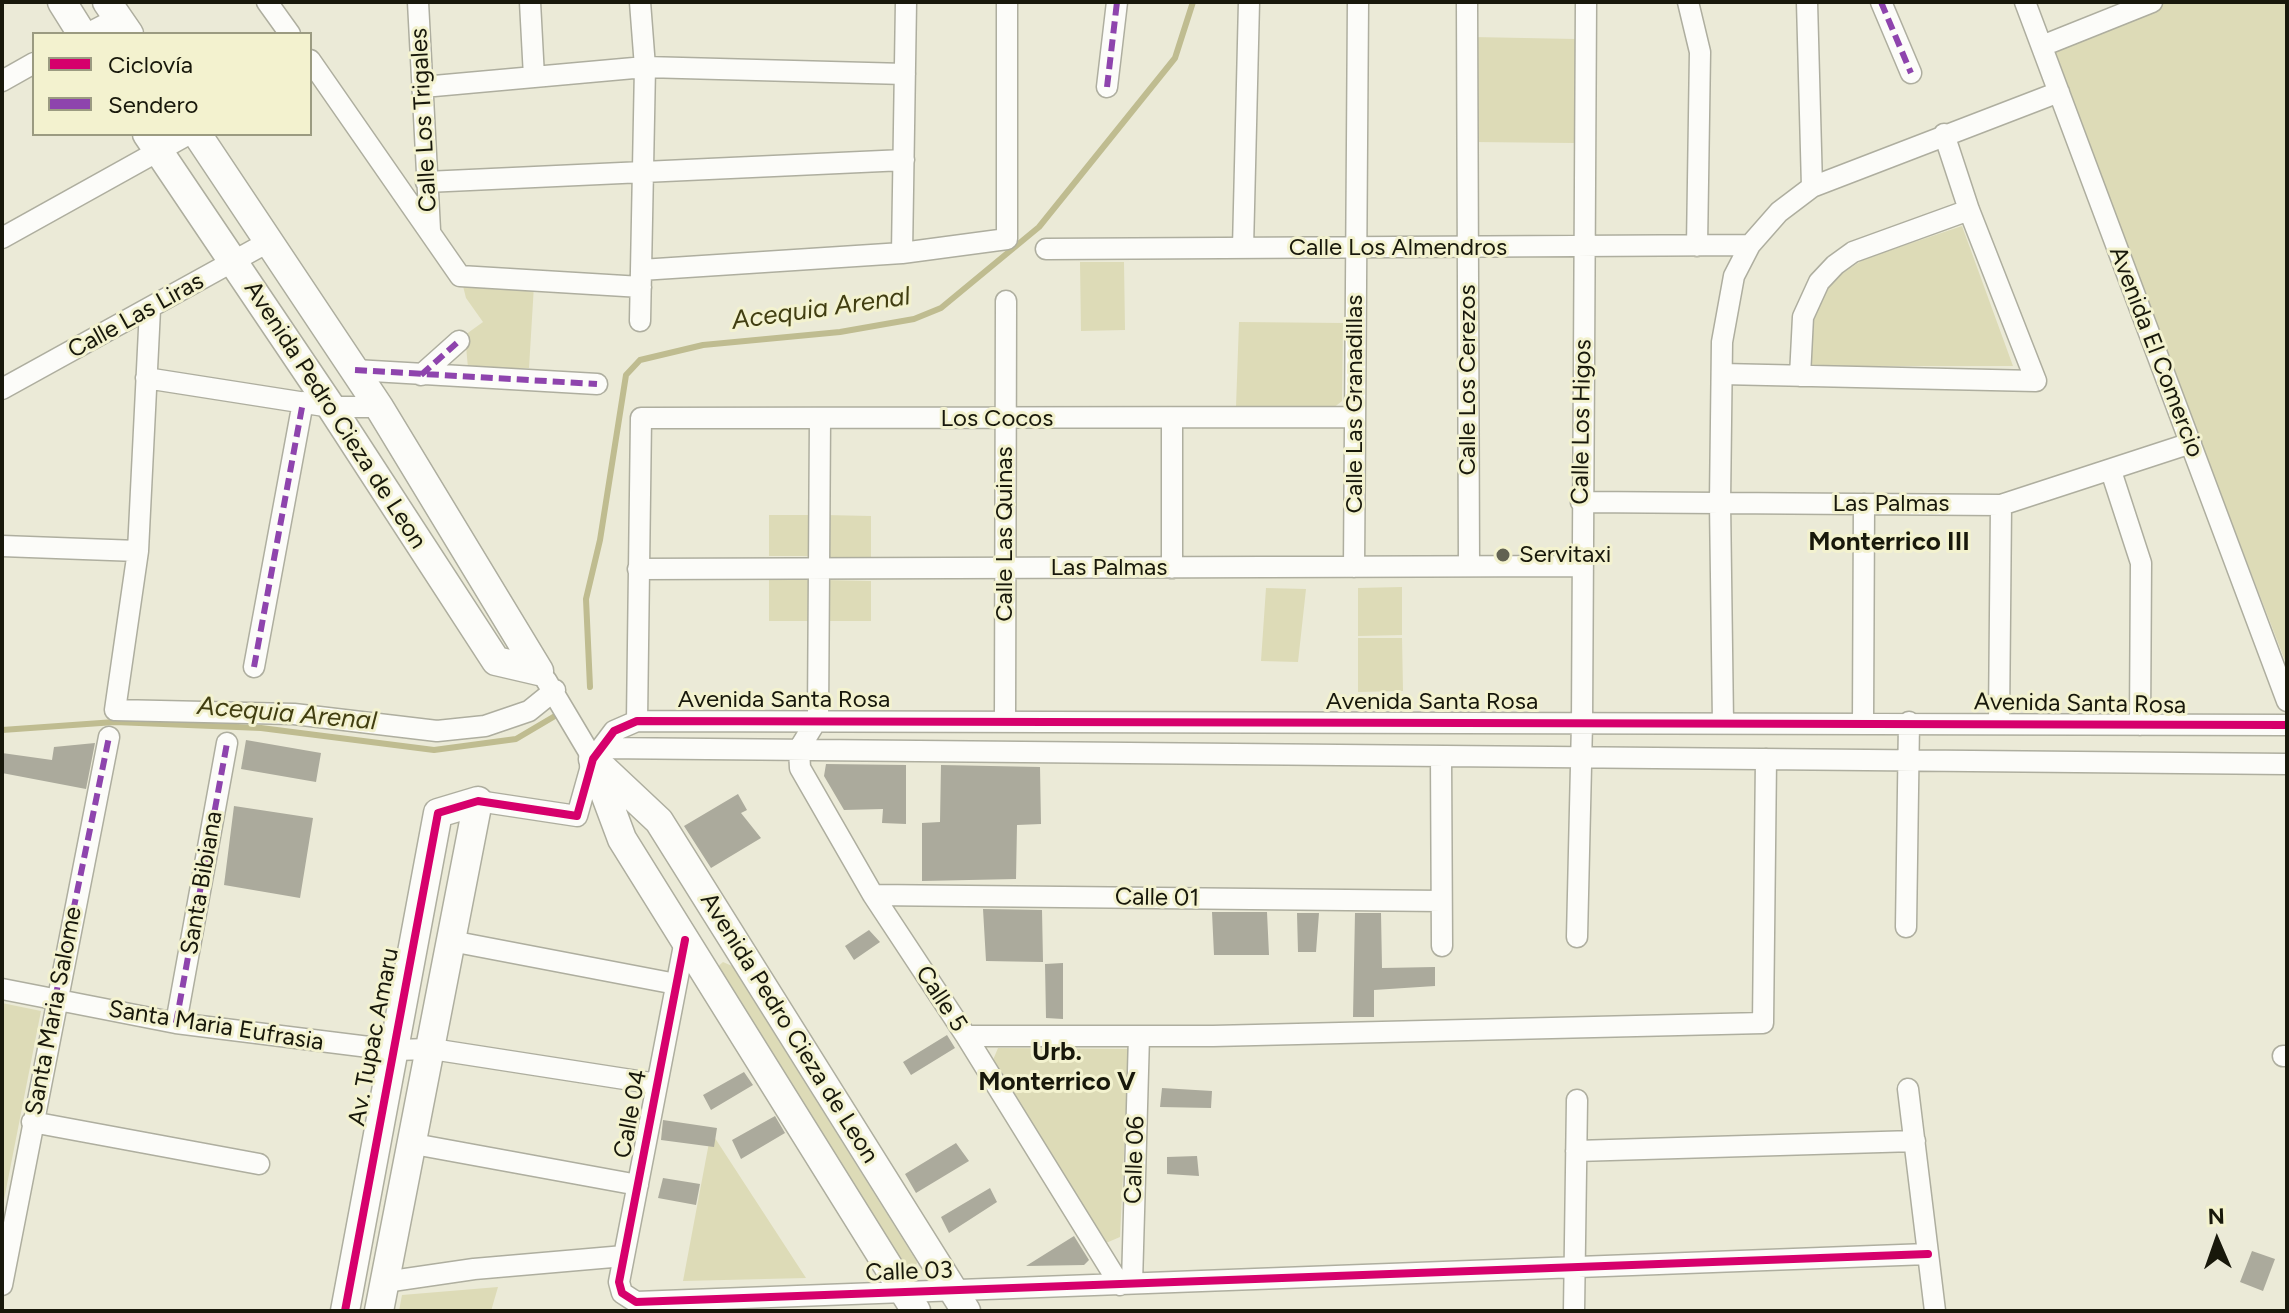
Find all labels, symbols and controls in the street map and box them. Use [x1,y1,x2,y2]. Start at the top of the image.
street label: Calle Los Trigales [405,27,443,213]
legend [32,32,312,136]
text: Ciclovía [108,50,193,79]
text: Sendero [108,90,198,119]
street label: Calle Los Almendros [1289,234,1507,262]
street label: Avenida El Comercio [2103,243,2209,461]
street label: Calle Las Liras [63,267,209,365]
street label: Avenida Pedro Cieza de Leon [238,276,432,554]
water label: Acequia Arenal [730,281,912,337]
street label: Calle Los Cerezos [1454,284,1482,476]
street label: Calle Las Granadillas [1341,295,1369,513]
street label: Calle Los Higos [1566,339,1598,505]
street label: Los Cocos [941,405,1053,433]
street label: Calle Las Quinas [991,446,1019,622]
street label: Las Palmas [1833,490,1949,518]
district label: Monterrico III [1808,526,1970,558]
place label: Servitaxi [1519,541,1611,569]
marker: Servitaxi [1494,546,1512,564]
street label: Las Palmas [1051,554,1167,582]
street label: Avenida Santa Rosa [678,686,890,714]
street label: Avenida Santa Rosa [1326,688,1538,716]
street label: Avenida Santa Rosa [1974,688,2186,720]
water label: Acequia Arenal [196,691,378,737]
street label: Santa Bibiana [175,809,229,957]
street label: Calle 01 [1115,883,1199,913]
street label: Avenida Pedro Cieza de Leon [694,888,884,1168]
street label: Santa Maria Salome [20,904,88,1118]
street label: Av. Tupac Amaru [343,946,405,1128]
street label: Calle 5 [909,961,973,1037]
street label: Santa Maria Eufrasia [106,995,326,1057]
district label: Urb. Monterrico V [978,1036,1136,1098]
street label: Calle 04 [608,1067,654,1161]
street label: Calle 06 [1119,1115,1151,1205]
north arrow [2177,1201,2257,1281]
text: N [2207,1203,2225,1230]
street label: Calle 03 [865,1256,953,1288]

